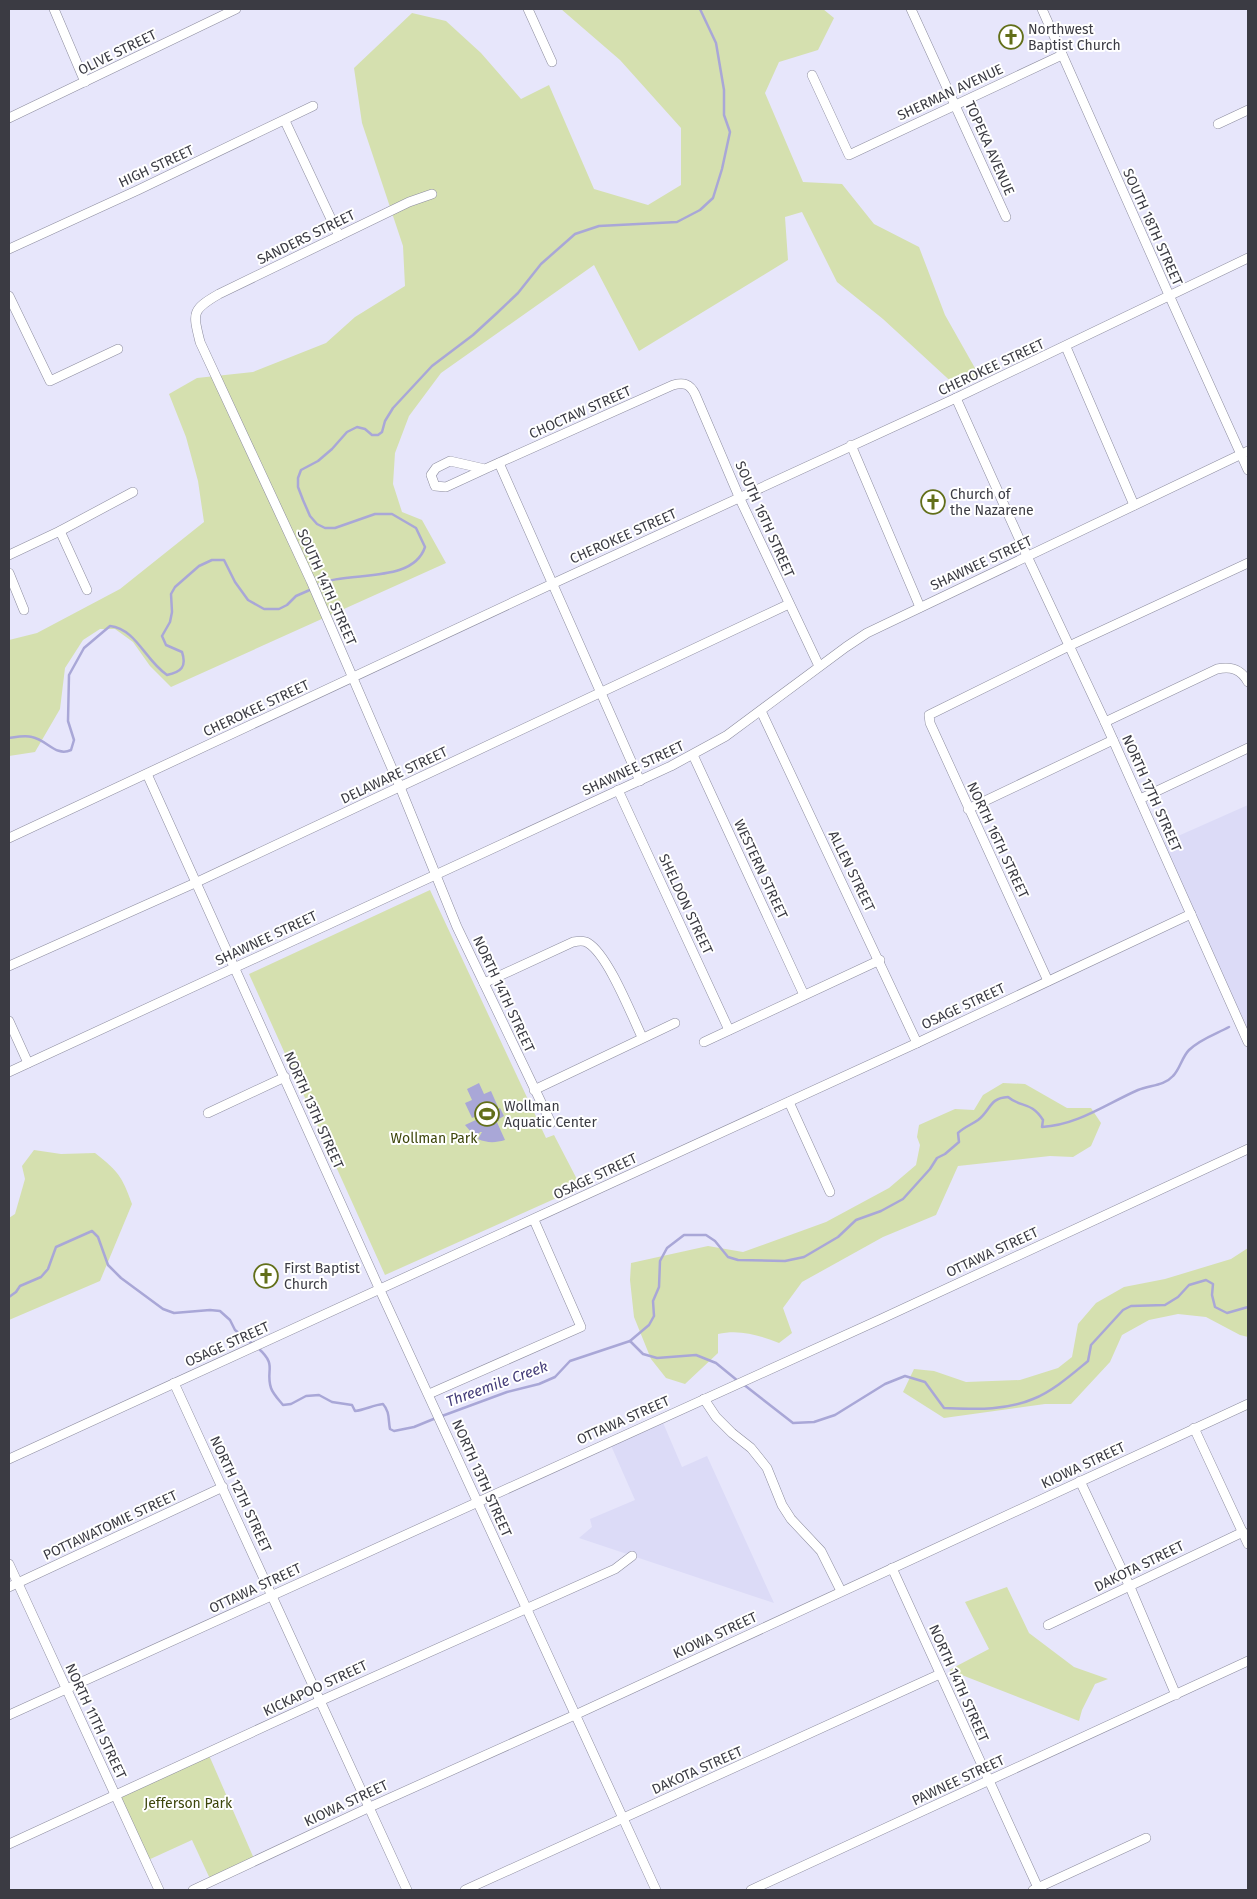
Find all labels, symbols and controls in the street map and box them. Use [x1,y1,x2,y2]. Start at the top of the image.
place label: Northwest Baptist Church [1028,21,1121,54]
church icon: Northwest Baptist Church [998,24,1024,50]
street label: OLIVE STREET [75,26,160,79]
street label: SHERMAN AVENUE [895,61,1006,124]
street label: TOPEKA AVENUE [961,98,1018,198]
street label: HIGH STREET [116,141,197,191]
street label: SOUTH 18TH STREET [1119,166,1186,289]
street label: SANDERS STREET [255,206,359,268]
street label: CHEROKEE STREET [935,335,1048,399]
street label: CHOCTAW STREET [527,382,635,443]
street label: SOUTH 16TH STREET [731,458,798,581]
place label: Church of the Nazarene [950,486,1034,519]
church icon: Church of the Nazarene [920,489,946,515]
street label: CHEROKEE STREET [567,505,680,568]
street label: SOUTH 14TH STREET [293,526,360,649]
street label: SHAWNEE STREET [928,532,1035,594]
street label: CHEROKEE STREET [200,676,313,740]
street label: NORTH 17TH STREET [1118,732,1185,855]
street label: SHAWNEE STREET [580,737,687,799]
street label: DELAWARE STREET [338,743,451,808]
street label: NORTH 16TH STREET [963,779,1032,902]
street label: WESTERN STREET [730,817,791,922]
street label: ALLEN STREET [825,828,879,915]
street label: SHELDON STREET [655,851,717,958]
street label: SHAWNEE STREET [213,907,320,969]
street label: NORTH 14TH STREET [469,933,538,1056]
street label: OSAGE STREET [919,979,1008,1033]
street label: NORTH 13TH STREET [280,1049,347,1172]
place label: Wollman Aquatic Center [504,1098,597,1131]
sports icon: Wollman Aquatic Center [474,1101,500,1127]
park label: Wollman Park [391,1130,478,1147]
street label: OSAGE STREET [551,1149,640,1203]
street label: OTTAWA STREET [944,1223,1042,1281]
place label: First Baptist Church [284,1260,361,1293]
church icon: First Baptist Church [253,1263,279,1289]
street label: OSAGE STREET [182,1318,273,1371]
water label: Threemile Creek [444,1357,550,1411]
street label: OTTAWA STREET [574,1392,673,1448]
street label: NORTH 13TH STREET [448,1417,515,1540]
street label: NORTH 12TH STREET [206,1433,275,1556]
street label: KIOWA STREET [1039,1438,1129,1492]
street label: POTTAWATOMIE STREET [41,1487,181,1564]
street label: DAKOTA STREET [1092,1537,1188,1595]
street label: OTTAWA STREET [207,1559,305,1617]
street label: KIOWA STREET [671,1608,761,1662]
street label: NORTH 14TH STREET [925,1622,992,1745]
street label: KICKAPOO STREET [260,1657,371,1720]
street label: NORTH 11TH STREET [61,1661,130,1782]
street label: DAKOTA STREET [649,1743,746,1798]
street label: PAWNEE STREET [909,1751,1008,1809]
street label: KIOWA STREET [302,1776,392,1830]
park label: Jefferson Park [144,1795,233,1812]

